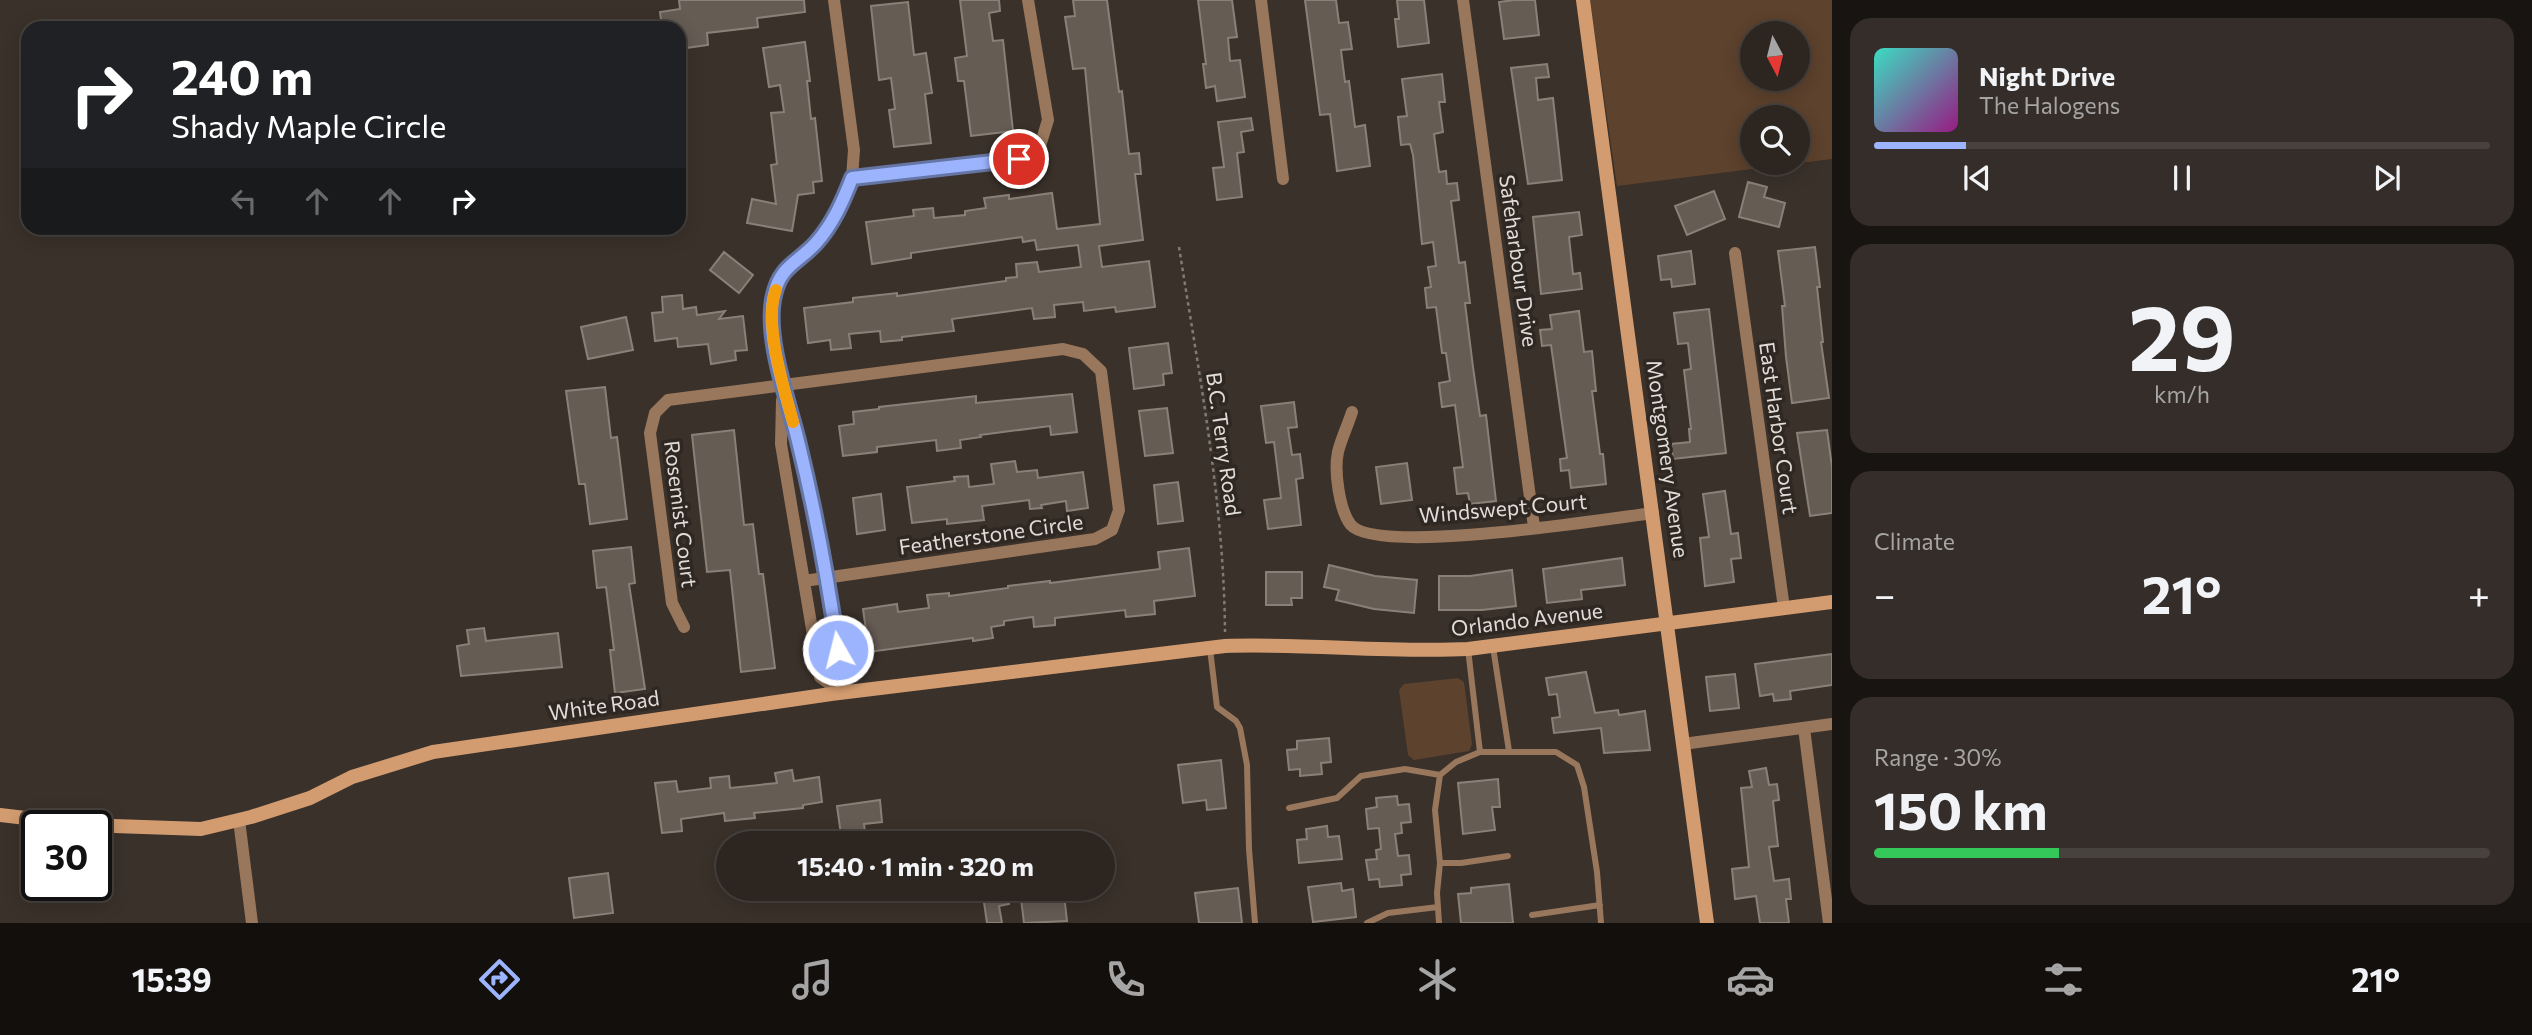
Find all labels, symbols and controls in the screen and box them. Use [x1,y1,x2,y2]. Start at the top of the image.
north arrow [1740,21,1810,91]
map controls [1740,21,1810,175]
text: 240 m [171,45,313,105]
icon: right [56,49,147,140]
text: Night Drive [1979,60,2115,91]
text: The Halogens [1979,91,2120,119]
text: Shady Maple Circle [171,105,446,145]
button: search [1740,105,1810,175]
pin [989,129,1049,189]
icon: arrive [1000,140,1038,178]
icon: previous [1958,159,1996,197]
icon: pause [2163,159,2201,197]
icon: next [2368,159,2406,197]
street label: Safeharbour Drive [1495,173,1544,348]
icon: left [225,182,263,220]
icon: ahead [298,182,336,220]
icon: ahead [371,182,409,220]
icon: right [444,182,482,220]
text: 29 [2128,278,2236,390]
street label: East Harbor Court [1755,340,1804,516]
street label: Montgomery Avenue [1642,358,1695,559]
street label: B.C. Terry Road [1202,370,1247,517]
text: km/h [2154,380,2210,408]
street label: Rosemist Court [660,439,703,589]
street label: Windswept Court [1418,488,1588,527]
street label: Featherstone Circle [897,508,1084,559]
text: Climate [1874,527,1955,555]
text: 21° [2142,561,2221,625]
text: − [1874,570,1896,617]
text: + [2468,570,2490,617]
street label: Orlando Avenue [1450,597,1604,640]
position arrow [801,613,875,687]
street label: White Road [547,684,661,725]
text: Range · 30% [1874,743,2002,771]
text: 150 km [1874,777,2048,841]
speed limit sign: 30 [21,810,112,901]
text: 15:40 · 1 min · 320 m [797,850,1034,881]
icon: directions [475,955,524,1004]
icon: music [788,955,837,1004]
icon: phone [1101,955,1150,1004]
icon: climate [1413,955,1462,1004]
icon: car [1726,955,1775,1004]
icon: filters [2039,955,2088,1004]
text: 15:39 [132,959,212,999]
text: 21° [2351,959,2400,999]

